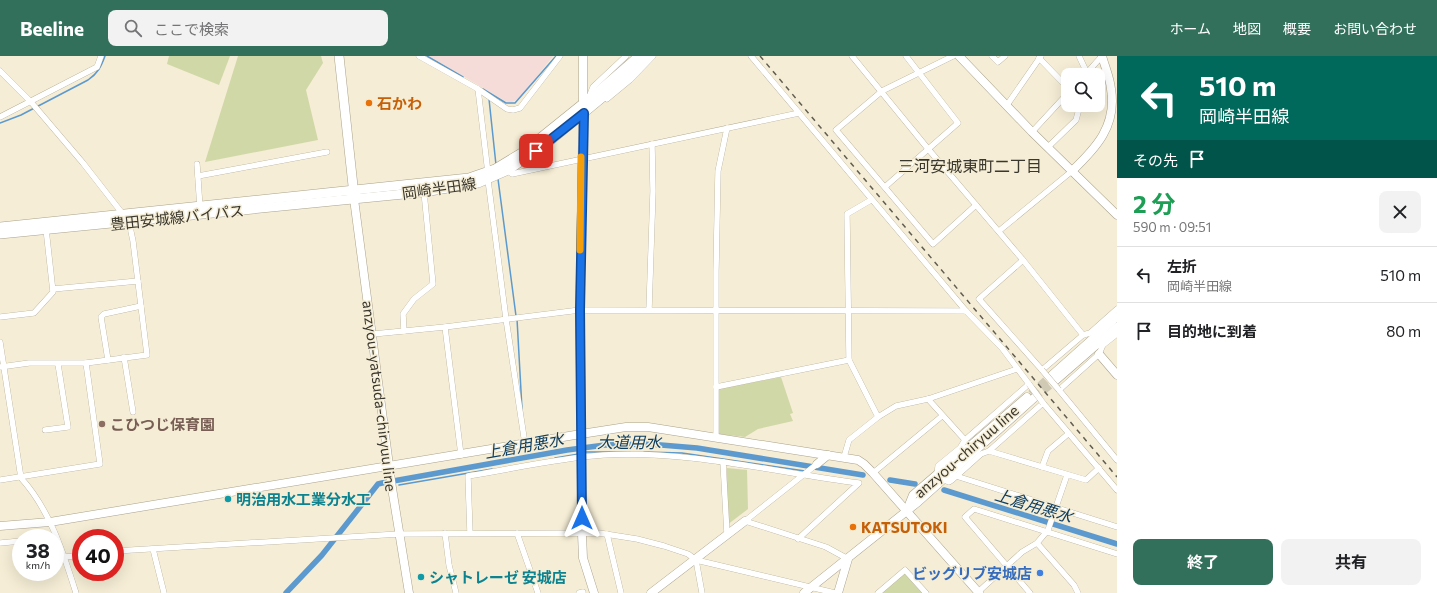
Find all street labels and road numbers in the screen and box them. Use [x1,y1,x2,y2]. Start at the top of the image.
street label: 岡崎半田線 [401,174,477,202]
street label: 豊田安城線バイパス [109,201,245,233]
street label: anzyou-yatsuda-chiryuu line [359,300,401,493]
street label: anzyou-chiryuu line [910,401,1022,501]

